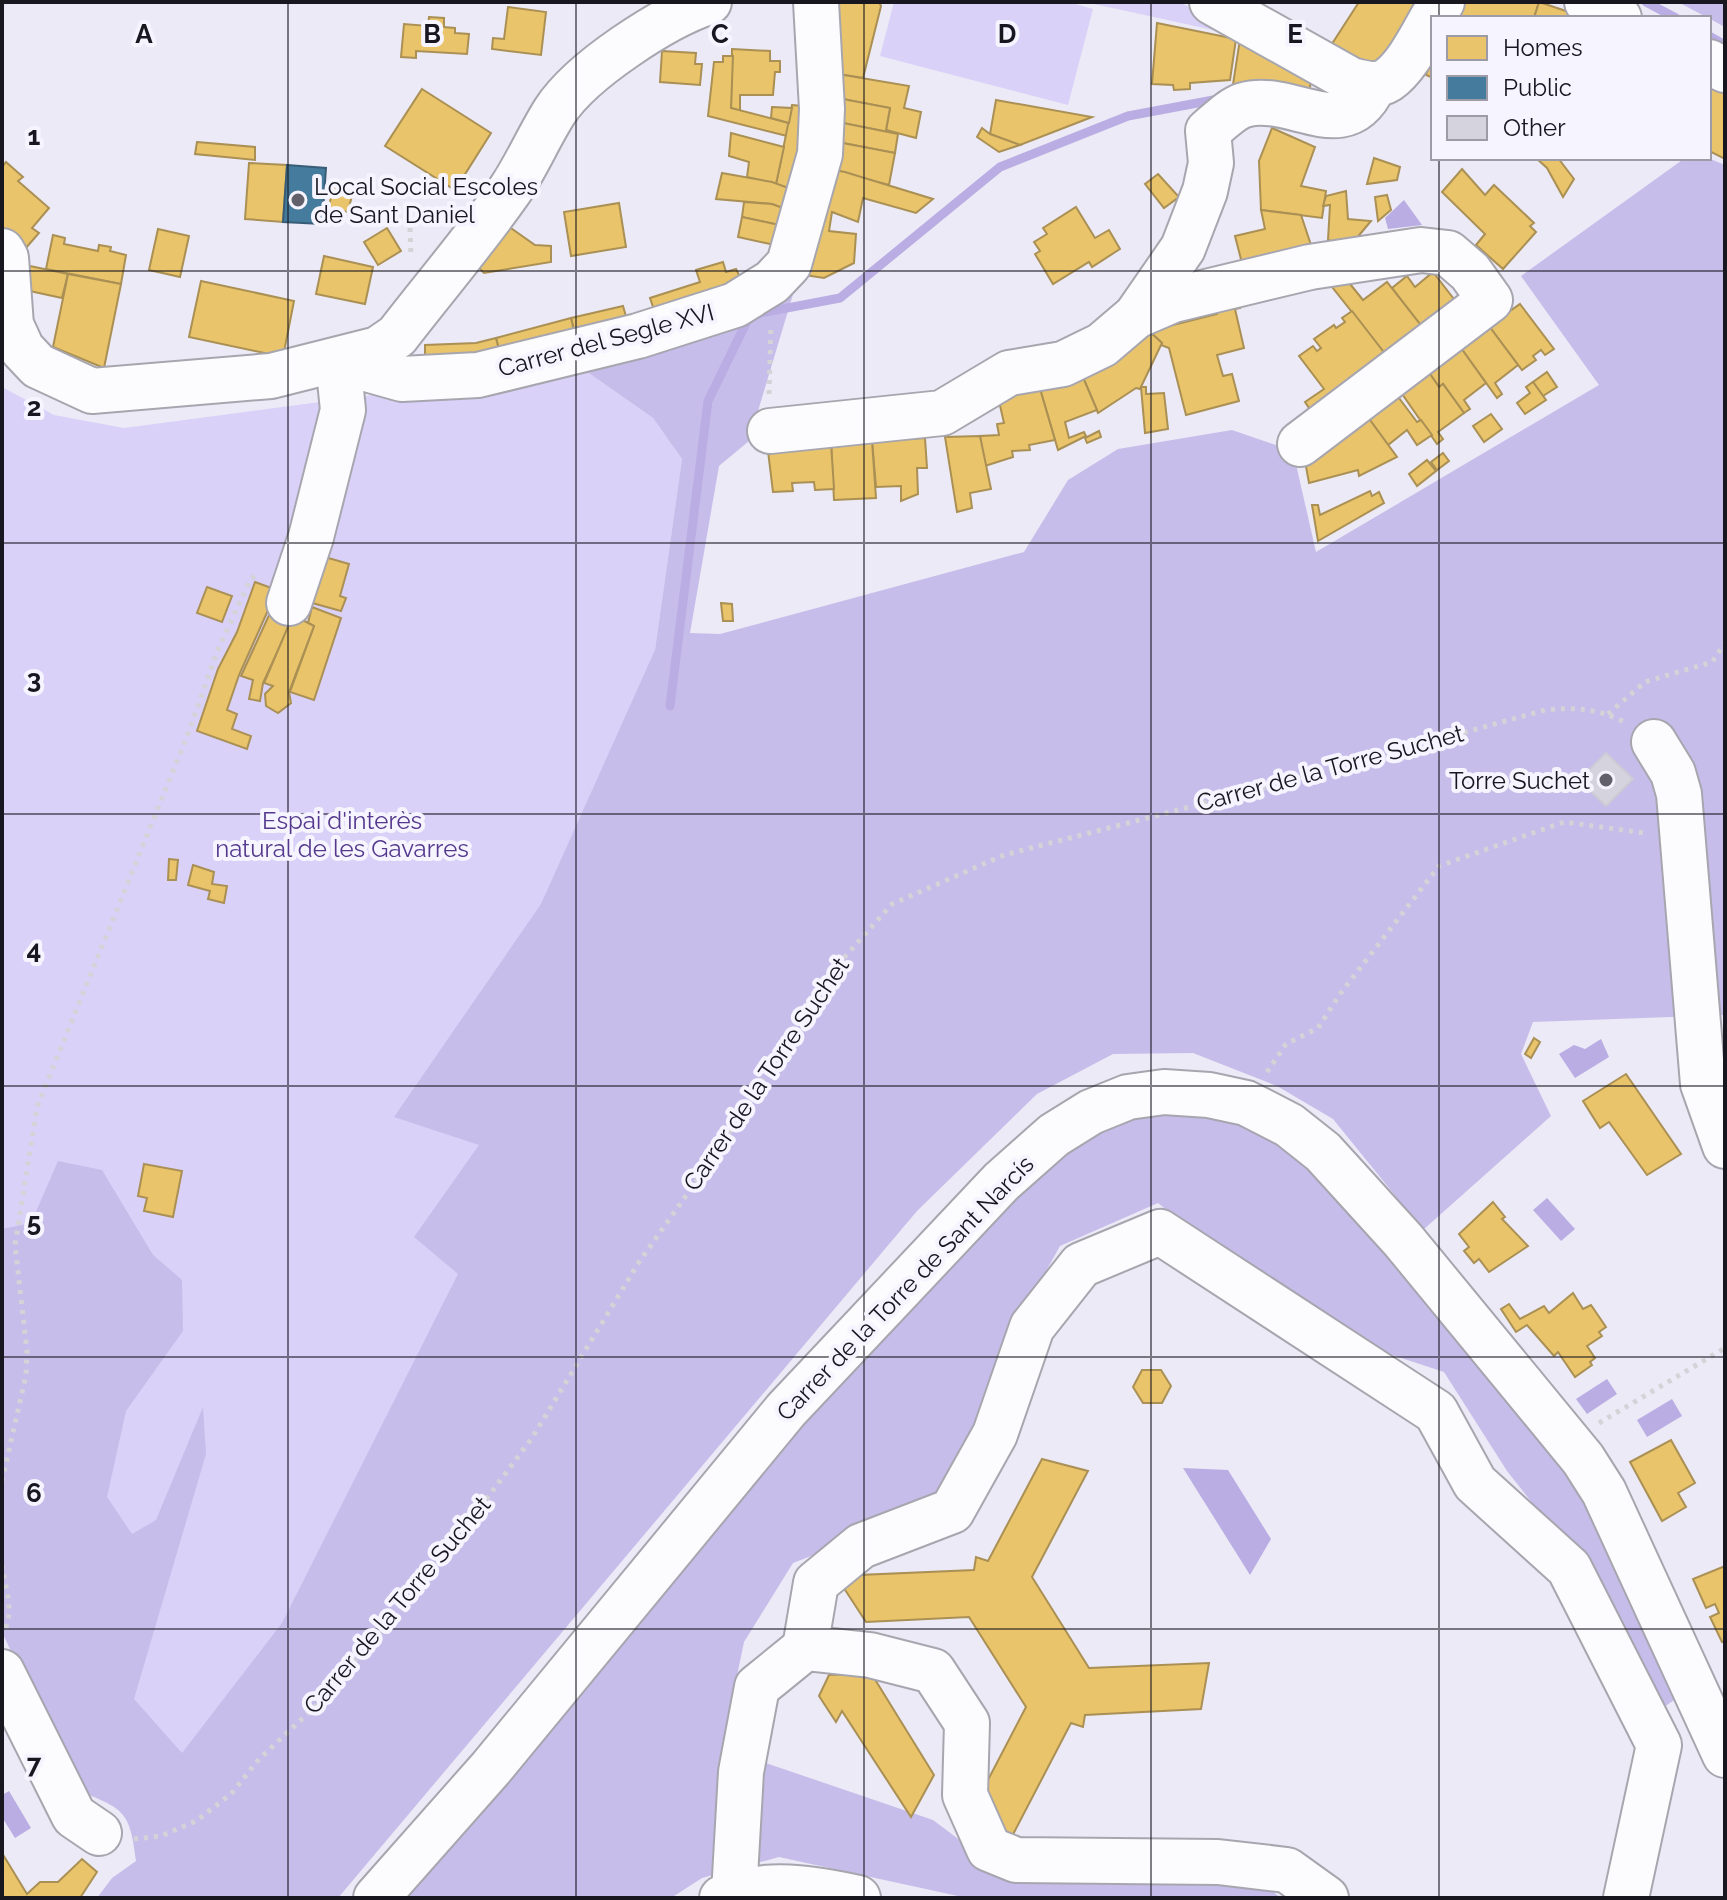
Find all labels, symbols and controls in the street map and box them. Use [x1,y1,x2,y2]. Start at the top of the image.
legend [1431,16,1711,160]
text: A [135,19,153,49]
text: B [423,19,441,49]
text: C [711,19,729,49]
text: D [998,19,1016,49]
text: E [1287,19,1303,49]
text: Homes [1503,33,1583,62]
text: Public [1503,73,1572,102]
text: Other [1503,113,1566,142]
text: 1 [28,121,41,151]
place label: Local Social Escoles de Sant Daniel [314,172,538,229]
marker: Local Social Escoles de Sant Daniel [289,191,307,209]
street label: Carrer del Segle XVI [495,297,717,383]
text: 2 [27,392,41,422]
text: 3 [27,664,41,694]
street label: Carrer de la Torre Suchet [1193,718,1467,818]
place label: Torre Suchet [1449,766,1590,795]
marker: Torre Suchet [1597,771,1615,789]
park label: Espai d'interès natural de les Gavarres [215,806,469,863]
text: 4 [27,935,41,965]
street label: Carrer de la Torre Suchet [677,952,855,1196]
street label: Carrer de la Torre de Sant Narcís [770,1149,1040,1427]
text: 5 [27,1207,41,1237]
text: 6 [26,1478,42,1508]
street label: Carrer de la Torre Suchet [297,1490,497,1720]
text: 7 [27,1749,42,1779]

